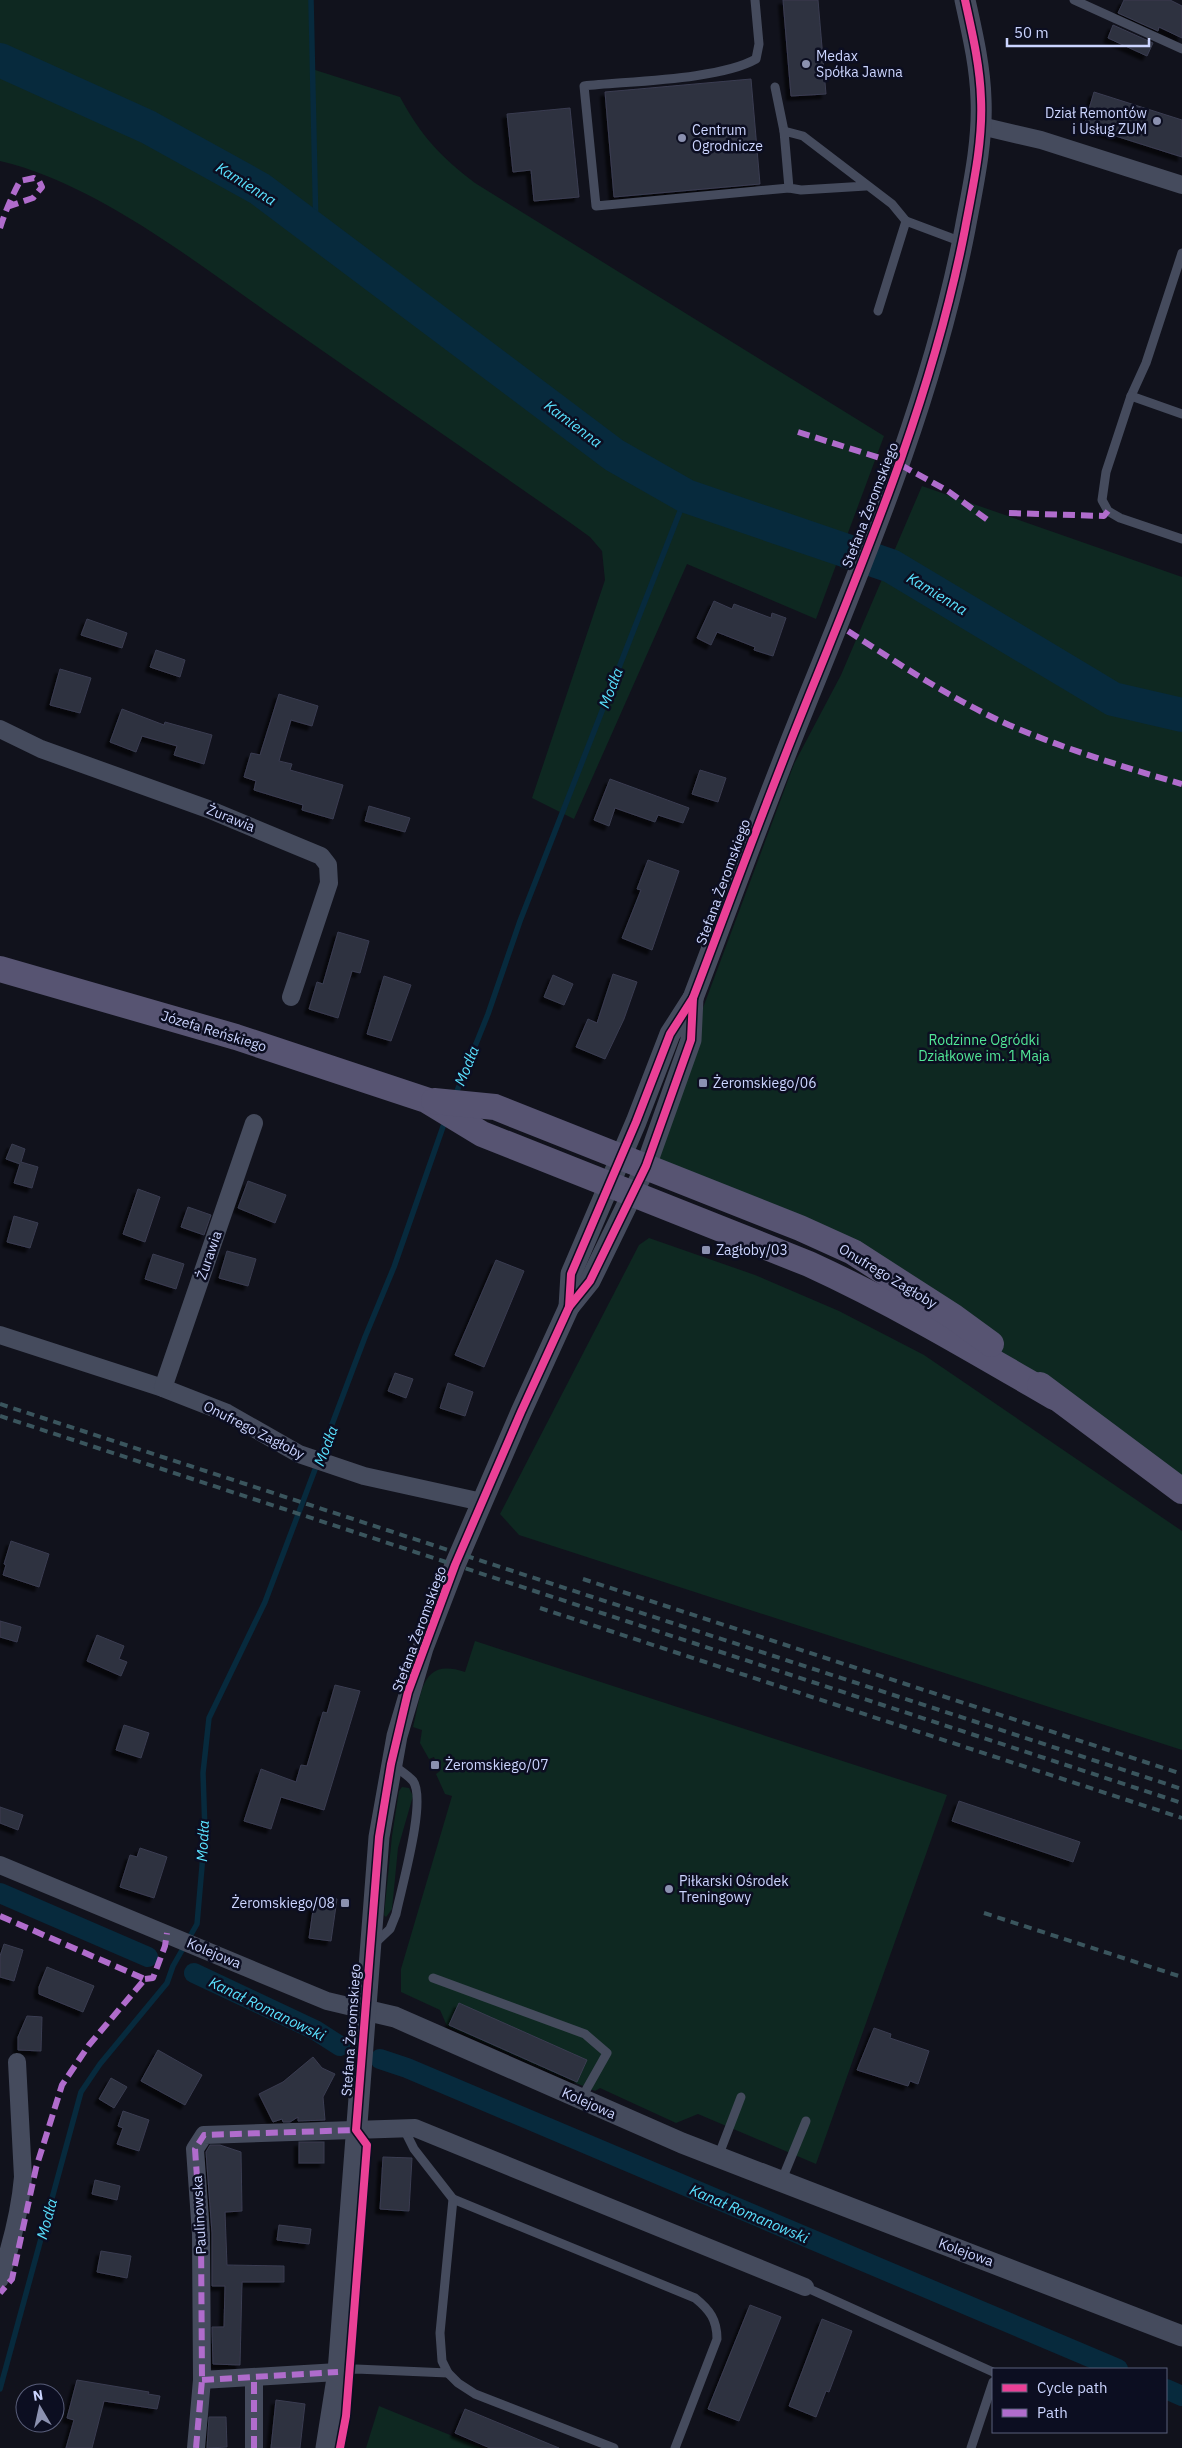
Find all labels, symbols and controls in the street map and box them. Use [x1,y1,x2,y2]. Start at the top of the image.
scale bar [1007,15,1150,47]
text: 50 m [1014,23,1049,42]
place label: Medax Spółka Jawna [816,47,903,81]
marker: Medax Spółka Jawna [800,58,812,70]
place label: Dział Remontów i Usług ZUM [1045,104,1147,138]
marker: Dział Remontów i Usług ZUM [1151,115,1163,127]
place label: Centrum Ogrodnicze [692,121,763,155]
marker: Centrum Ogrodnicze [676,132,688,144]
water label: Kamienna [213,158,280,210]
water label: Kamienna [541,396,606,452]
street label: Stefana Żeromskiego [838,440,902,570]
water label: Kamienna [903,568,971,619]
water label: Modła [594,665,627,711]
street label: Żurawia [204,800,258,836]
street label: Stefana Żeromskiego [692,816,754,947]
street label: Józefa Reńskiego [159,1006,269,1056]
park label: Rodzinne Ogródki Działkowe im. 1 Maja [918,1031,1050,1065]
water label: Modła [450,1043,483,1089]
place label: Żeromskiego/06 [713,1074,817,1092]
marker: Żeromskiego/06 [697,1077,709,1089]
street label: Żurawia [192,1228,226,1282]
street label: Onufrego Zagłoby [836,1240,940,1312]
place label: Zagłoby/03 [716,1241,788,1259]
marker: Zagłoby/03 [700,1244,712,1256]
street label: Onufrego Zagłoby [200,1397,308,1463]
water label: Modła [309,1423,342,1469]
street label: Stefana Żeromskiego [388,1563,450,1694]
place label: Żeromskiego/07 [445,1756,549,1774]
marker: Żeromskiego/07 [429,1759,441,1771]
water label: Modła [192,1820,213,1862]
place label: Piłkarski Ośrodek Treningowy [679,1872,789,1906]
marker: Piłkarski Ośrodek Treningowy [663,1883,675,1895]
place label: Żeromskiego/08 [231,1894,335,1912]
marker: Żeromskiego/08 [339,1897,351,1909]
street label: Kolejowa [184,1934,244,1973]
street label: Stefana Żeromskiego [337,1963,365,2097]
water label: Kanał Romanowski [206,1972,329,2045]
street label: Kolejowa [559,2083,619,2123]
street label: Paulinowska [188,2175,210,2255]
water label: Kanał Romanowski [687,2180,811,2247]
water label: Modła [32,2196,61,2241]
street label: Kolejowa [936,2234,996,2270]
legend [992,2368,1167,2433]
text: Cycle path [1037,2378,1108,2397]
north arrow [15,2383,65,2433]
text: N [32,2385,44,2405]
text: Path [1037,2403,1068,2422]

